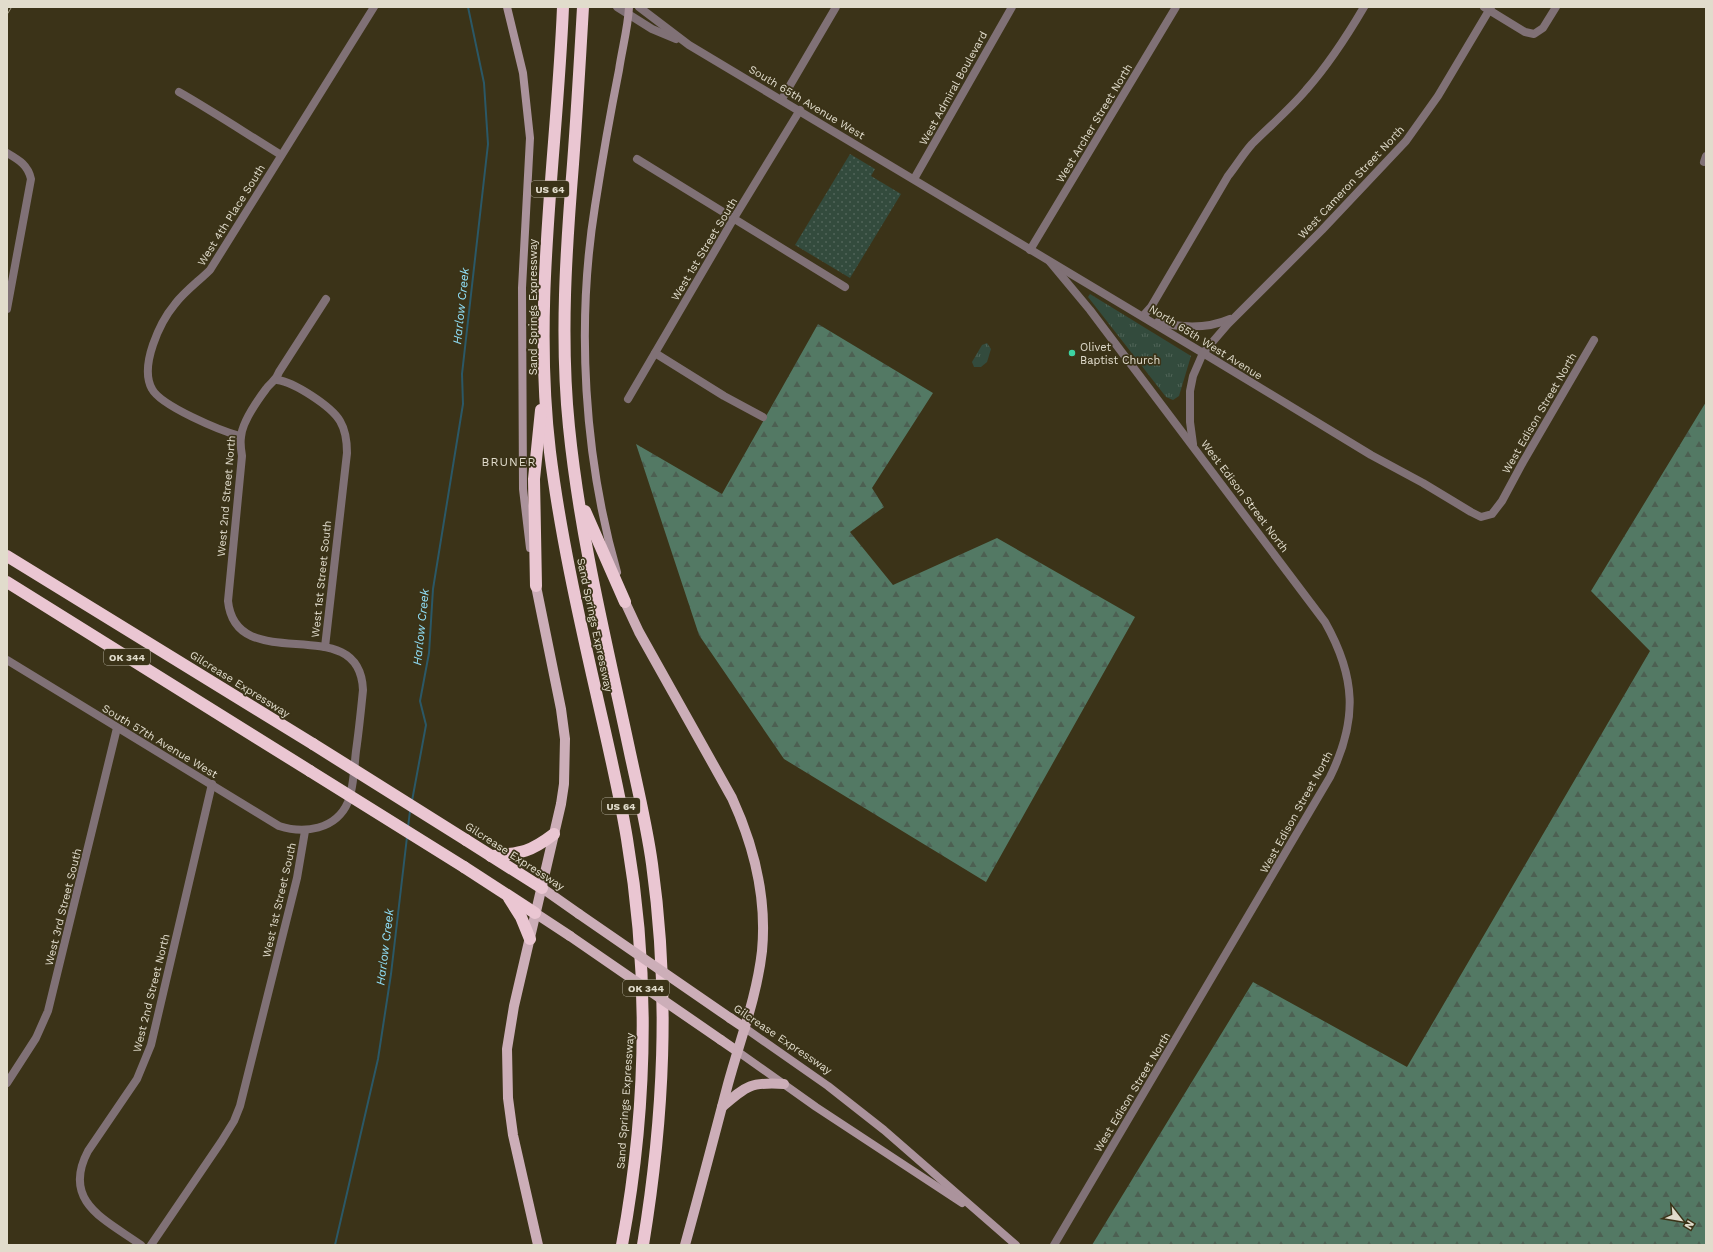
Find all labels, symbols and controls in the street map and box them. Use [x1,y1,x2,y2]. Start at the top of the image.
street label: West Admiral Boulevard [917,29,990,147]
street label: West Archer Street North [1054,62,1135,185]
street label: South 65th Avenue West [746,63,867,142]
street label: West Cameron Street North [1296,123,1407,242]
street label: West 4th Place South [195,162,268,268]
road number: US 64 [531,181,569,197]
street label: West 1st Street South [669,195,740,303]
street label: Sand Springs Expressway [527,238,540,375]
water label: Harlow Creek [450,267,472,345]
street label: North 65th West Avenue [1147,302,1265,383]
place label: Olivet Baptist Church [1080,341,1160,367]
marker: Olivet Baptist Church [1067,348,1077,358]
street label: West Edison Street North [1499,351,1579,476]
street label: West 2nd Street North [215,435,238,557]
street label: West Edison Street North [1198,438,1291,555]
district label: BRUNER [482,455,536,469]
street label: West 1st Street South [309,520,334,638]
street label: Sand Springs Expressway [574,557,615,694]
water label: Harlow Creek [410,588,432,666]
street label: Gilcrease Expressway [187,648,292,721]
road number: OK 344 [104,649,150,665]
street label: South 57th Avenue West [100,702,220,781]
street label: West Edison Street North [1257,749,1335,875]
road number: US 64 [602,798,640,814]
street label: Gilcrease Expressway [463,819,567,894]
street label: West 1st Street South [260,841,299,959]
street label: West 3rd Street South [43,847,84,967]
water label: Harlow Creek [373,908,397,986]
street label: West 2nd Street North [130,933,173,1054]
road number: OK 344 [623,980,669,996]
street label: Gilcrease Expressway [731,1002,835,1077]
street label: West Edison Street North [1091,1030,1173,1154]
street label: Sand Springs Expressway [614,1032,637,1170]
north arrow [1661,1200,1701,1240]
text: N [1681,1218,1697,1232]

